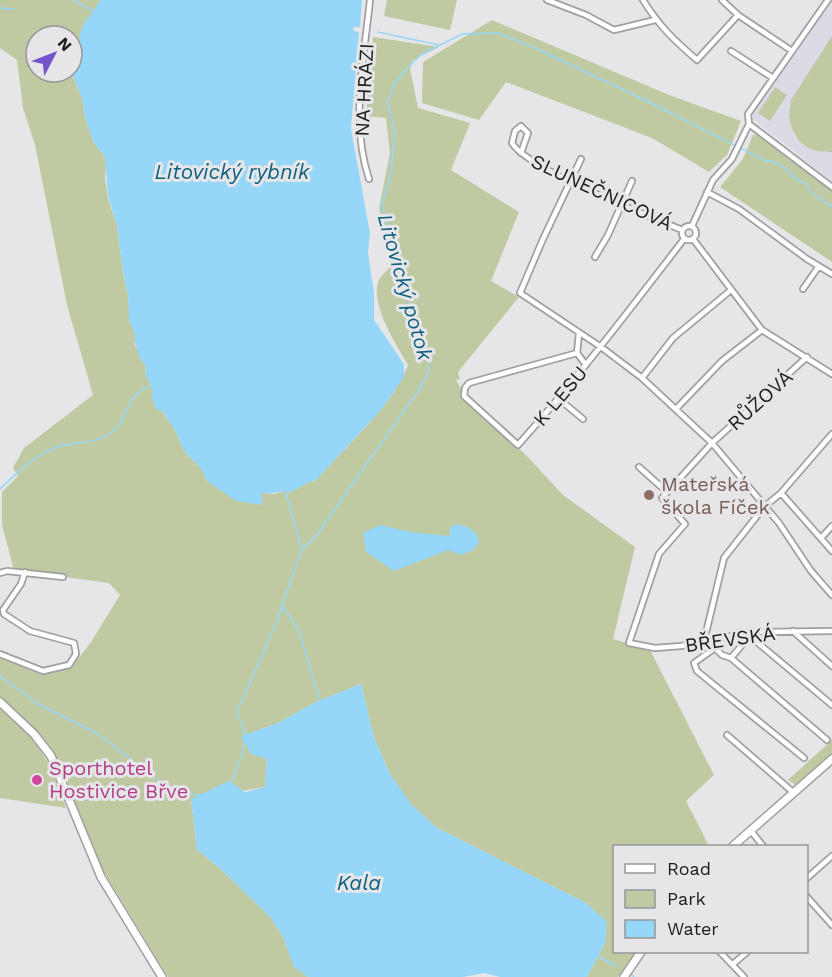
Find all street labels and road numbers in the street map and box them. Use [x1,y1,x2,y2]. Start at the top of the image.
street label: NA HRÁZI [350,43,378,137]
street label: SLUNEČNICOVÁ [527,149,677,235]
street label: K LESU [528,361,592,431]
street label: RŮŽOVÁ [722,365,798,435]
street label: BŘEVSKÁ [683,621,777,657]

